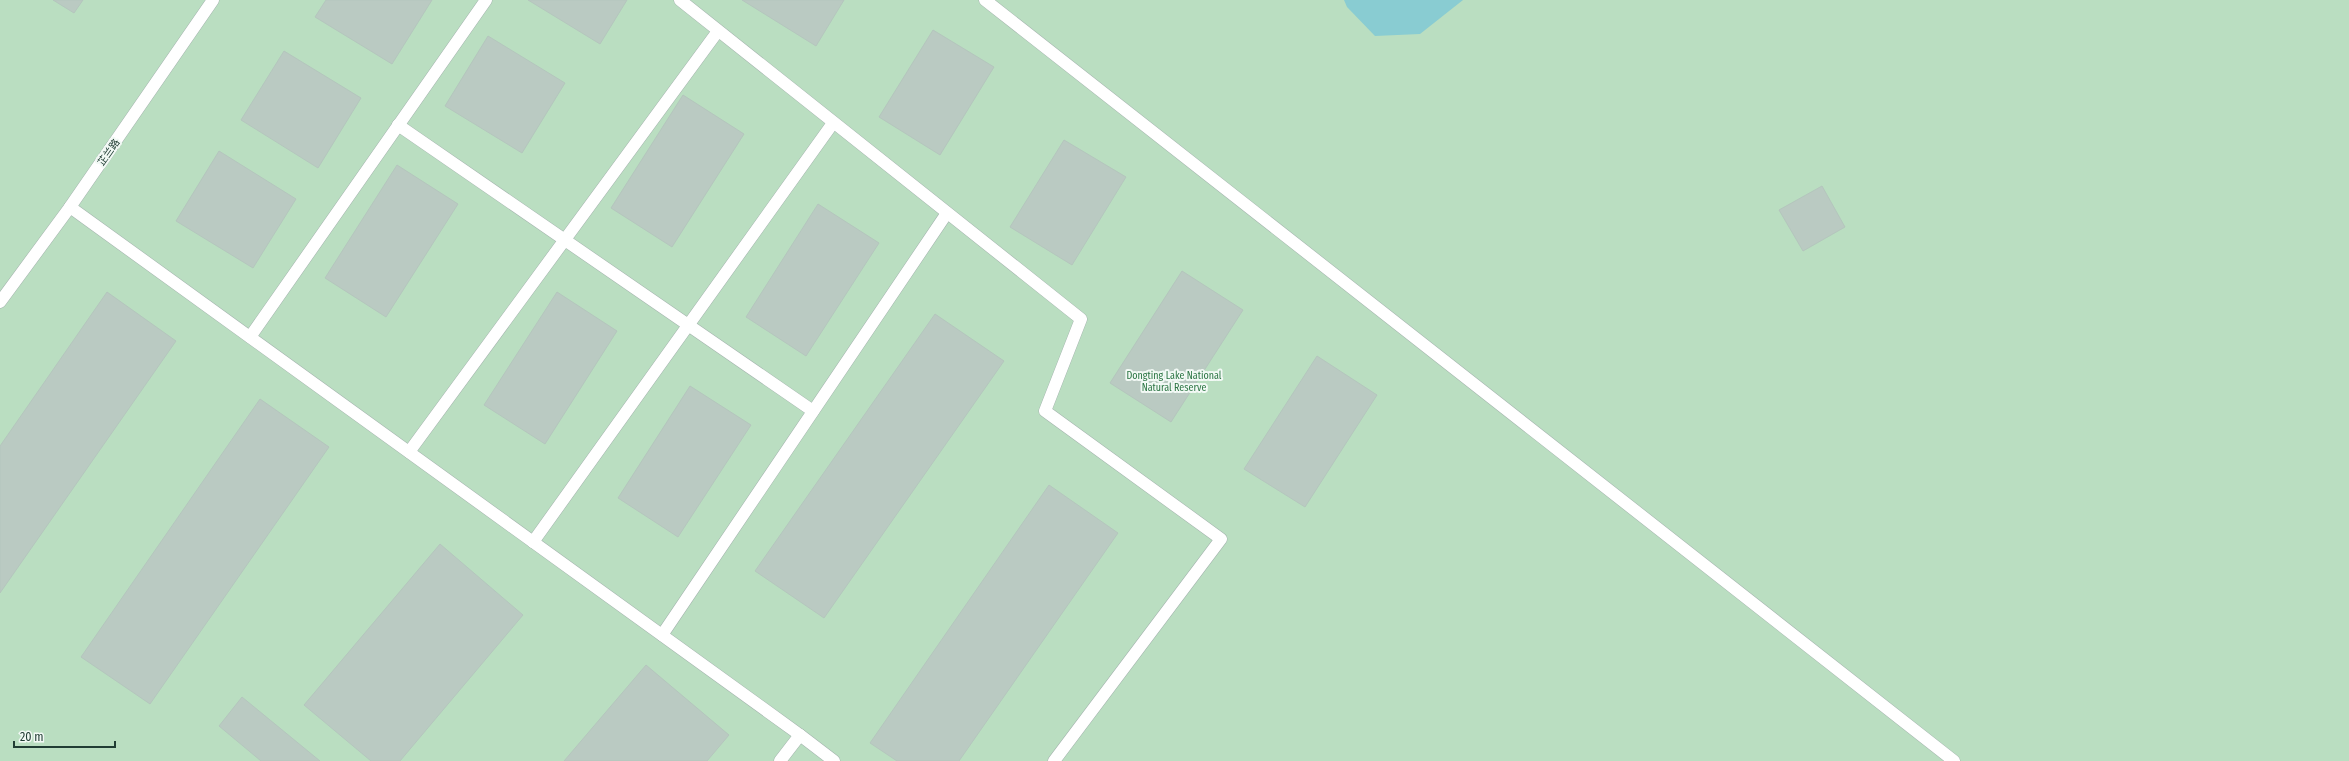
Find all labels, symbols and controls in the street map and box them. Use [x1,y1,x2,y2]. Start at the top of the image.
street label: 芷兰路 [95,137,122,168]
park label: Dongting Lake National Natural Reserve [1127,370,1222,394]
scale bar [14,723,115,749]
text: 20 m [20,730,44,744]

